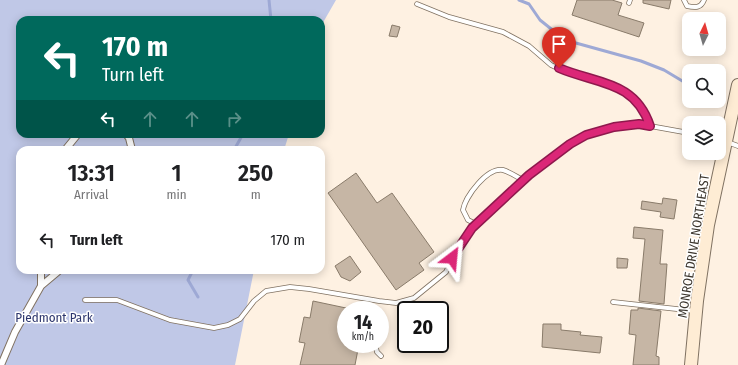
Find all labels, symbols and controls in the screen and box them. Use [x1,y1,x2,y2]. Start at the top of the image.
north arrow [682,12,726,56]
map controls [682,12,726,160]
pin [542,27,576,68]
text: 170 m [102,30,168,63]
icon: left [36,32,88,84]
icon: arrive [548,33,570,55]
text: Turn left [102,64,164,86]
button: search [682,64,726,108]
icon: left [97,108,119,130]
icon: ahead [139,108,161,130]
icon: ahead [181,108,203,130]
icon: right [223,108,245,130]
button: layers [682,116,726,160]
text: 13:31 [67,159,115,187]
text: 1 [172,159,182,187]
text: 250 [238,159,274,187]
street label: MONROE DRIVE NORTHEAST [675,173,712,319]
text: Arrival [74,187,108,202]
text: min [167,187,187,202]
text: m [251,187,261,202]
icon: left [36,229,58,251]
text: Turn left [70,231,123,249]
text: 170 m [270,231,305,249]
position arrow [431,237,473,279]
speed limit sign: 20 [397,301,449,353]
park label: Piedmont Park [15,310,94,325]
text: 14 [354,310,372,334]
text: km/h [352,331,374,343]

